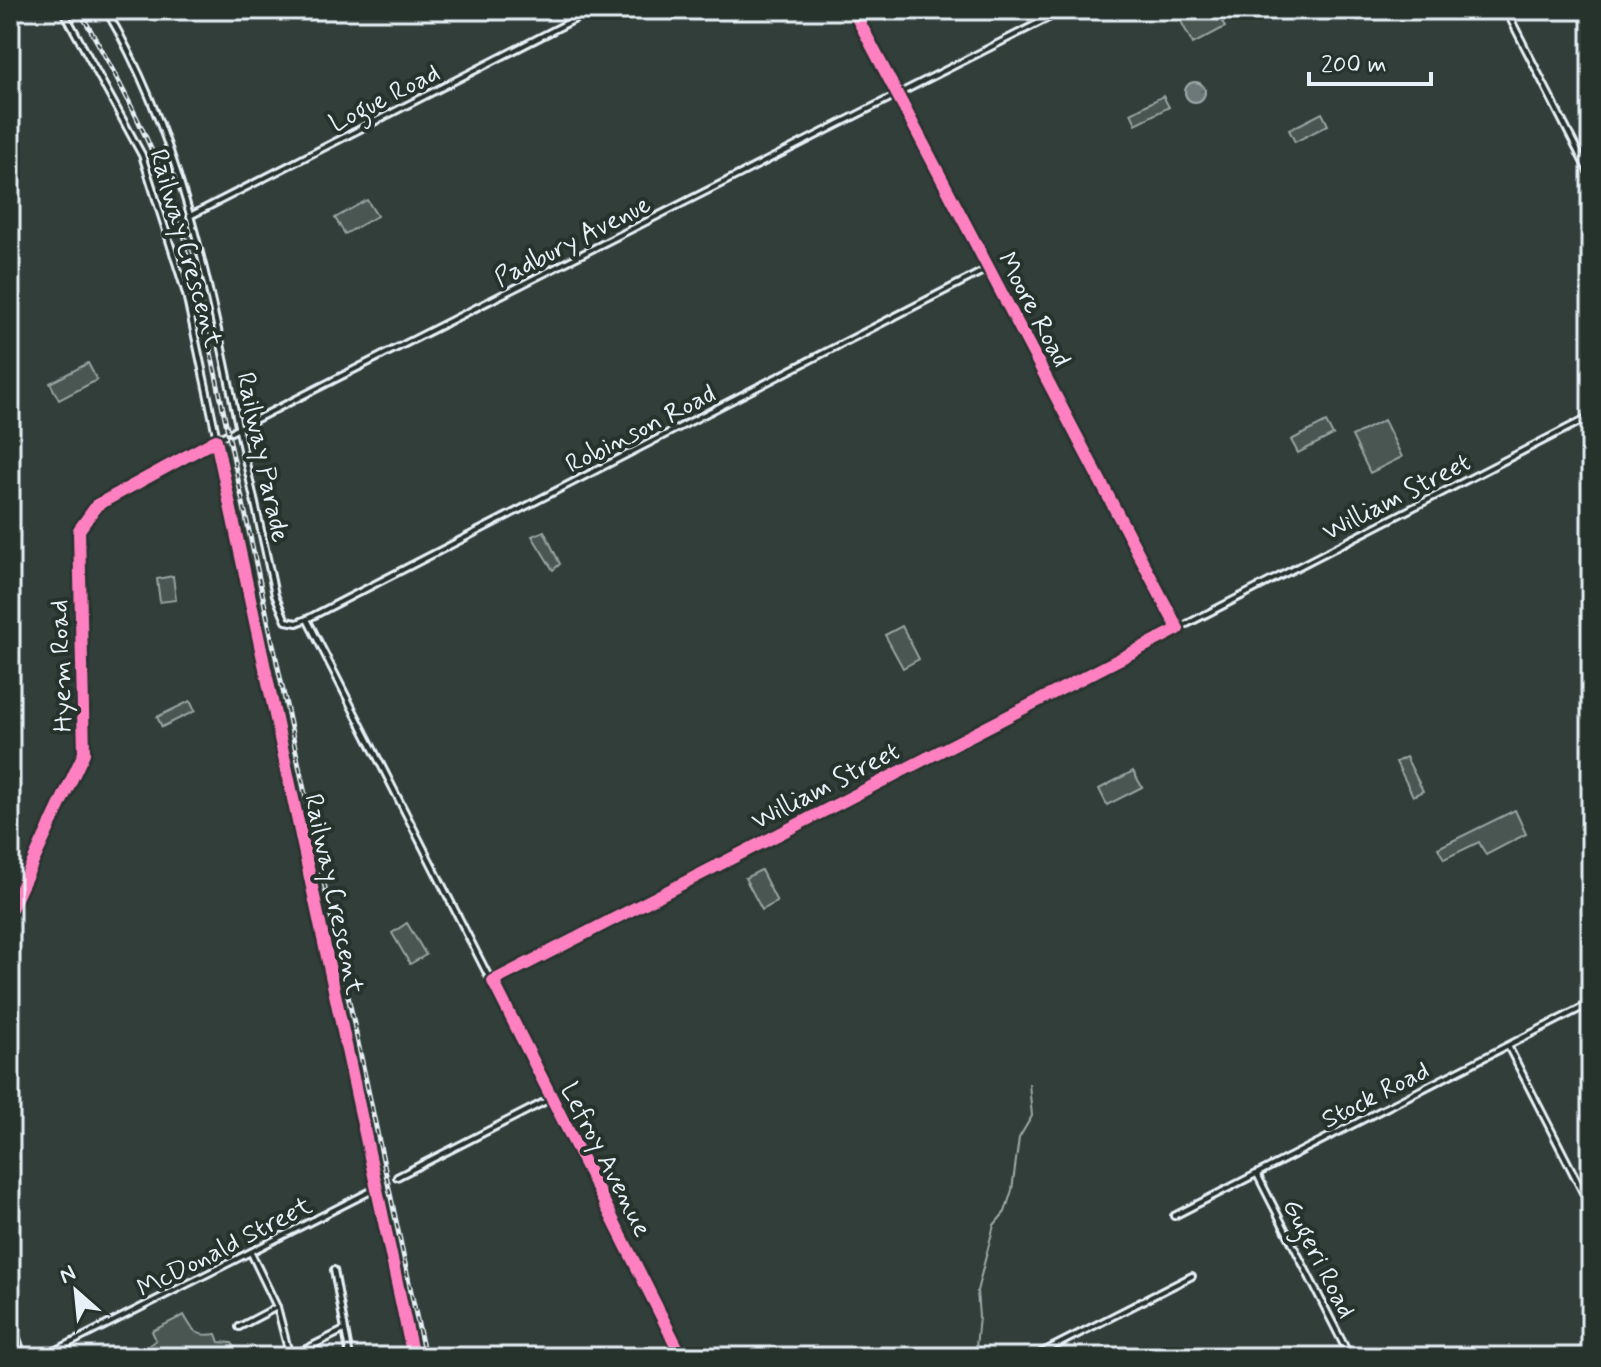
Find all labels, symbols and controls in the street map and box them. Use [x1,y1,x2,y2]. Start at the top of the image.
scale bar [1309,36,1431,86]
text: 200 m [1321,50,1387,81]
street label: Logue Road [324,56,447,144]
street label: Railway Crescent [141,145,230,352]
street label: Padbury Avenue [489,188,657,296]
street label: Moore Road [989,246,1078,373]
street label: Railway Parade [227,369,297,545]
street label: Robinson Road [560,377,722,482]
street label: William Street [1317,446,1477,550]
street label: Hyem Road [43,599,81,733]
street label: William Street [746,735,906,839]
street label: Railway Crescent [295,791,371,998]
street label: Stock Road [1316,1054,1436,1137]
street label: Lefroy Avenue [552,1077,659,1243]
street label: McDonald Street [132,1189,318,1307]
street label: Gugeri Road [1271,1193,1363,1326]
north arrow [36,1251,116,1331]
text: N [55,1259,81,1291]

